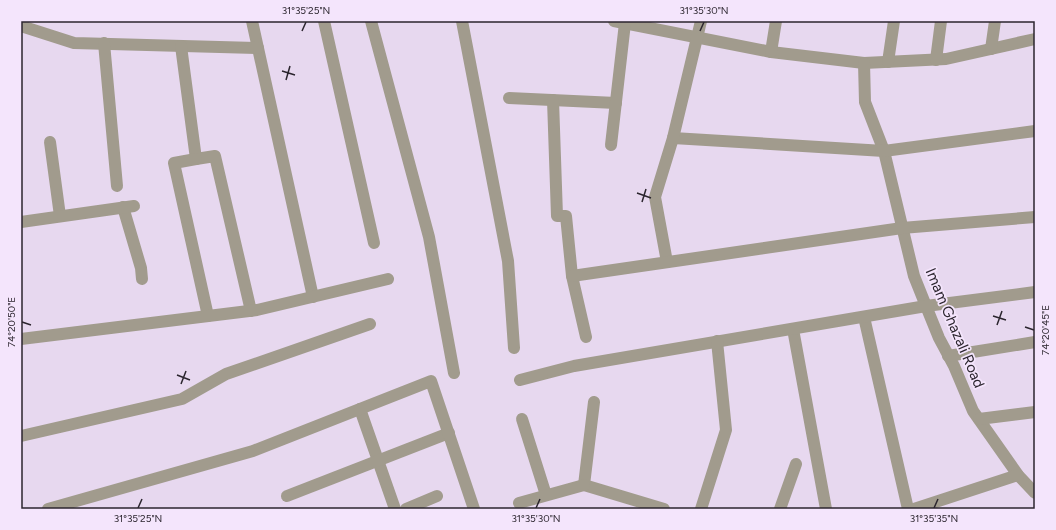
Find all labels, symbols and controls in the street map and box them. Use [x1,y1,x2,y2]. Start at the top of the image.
text: 31°35'25"N [282,4,330,17]
text: 31°35'30"N [679,4,729,17]
street label: Imam Ghazali Road [922,265,988,391]
text: 74°20'50"E [5,297,18,347]
text: 74°20'45"E [1039,305,1052,355]
text: 31°35'25"N [114,512,162,525]
text: 31°35'30"N [511,512,561,525]
text: 31°35'35"N [910,512,958,525]

